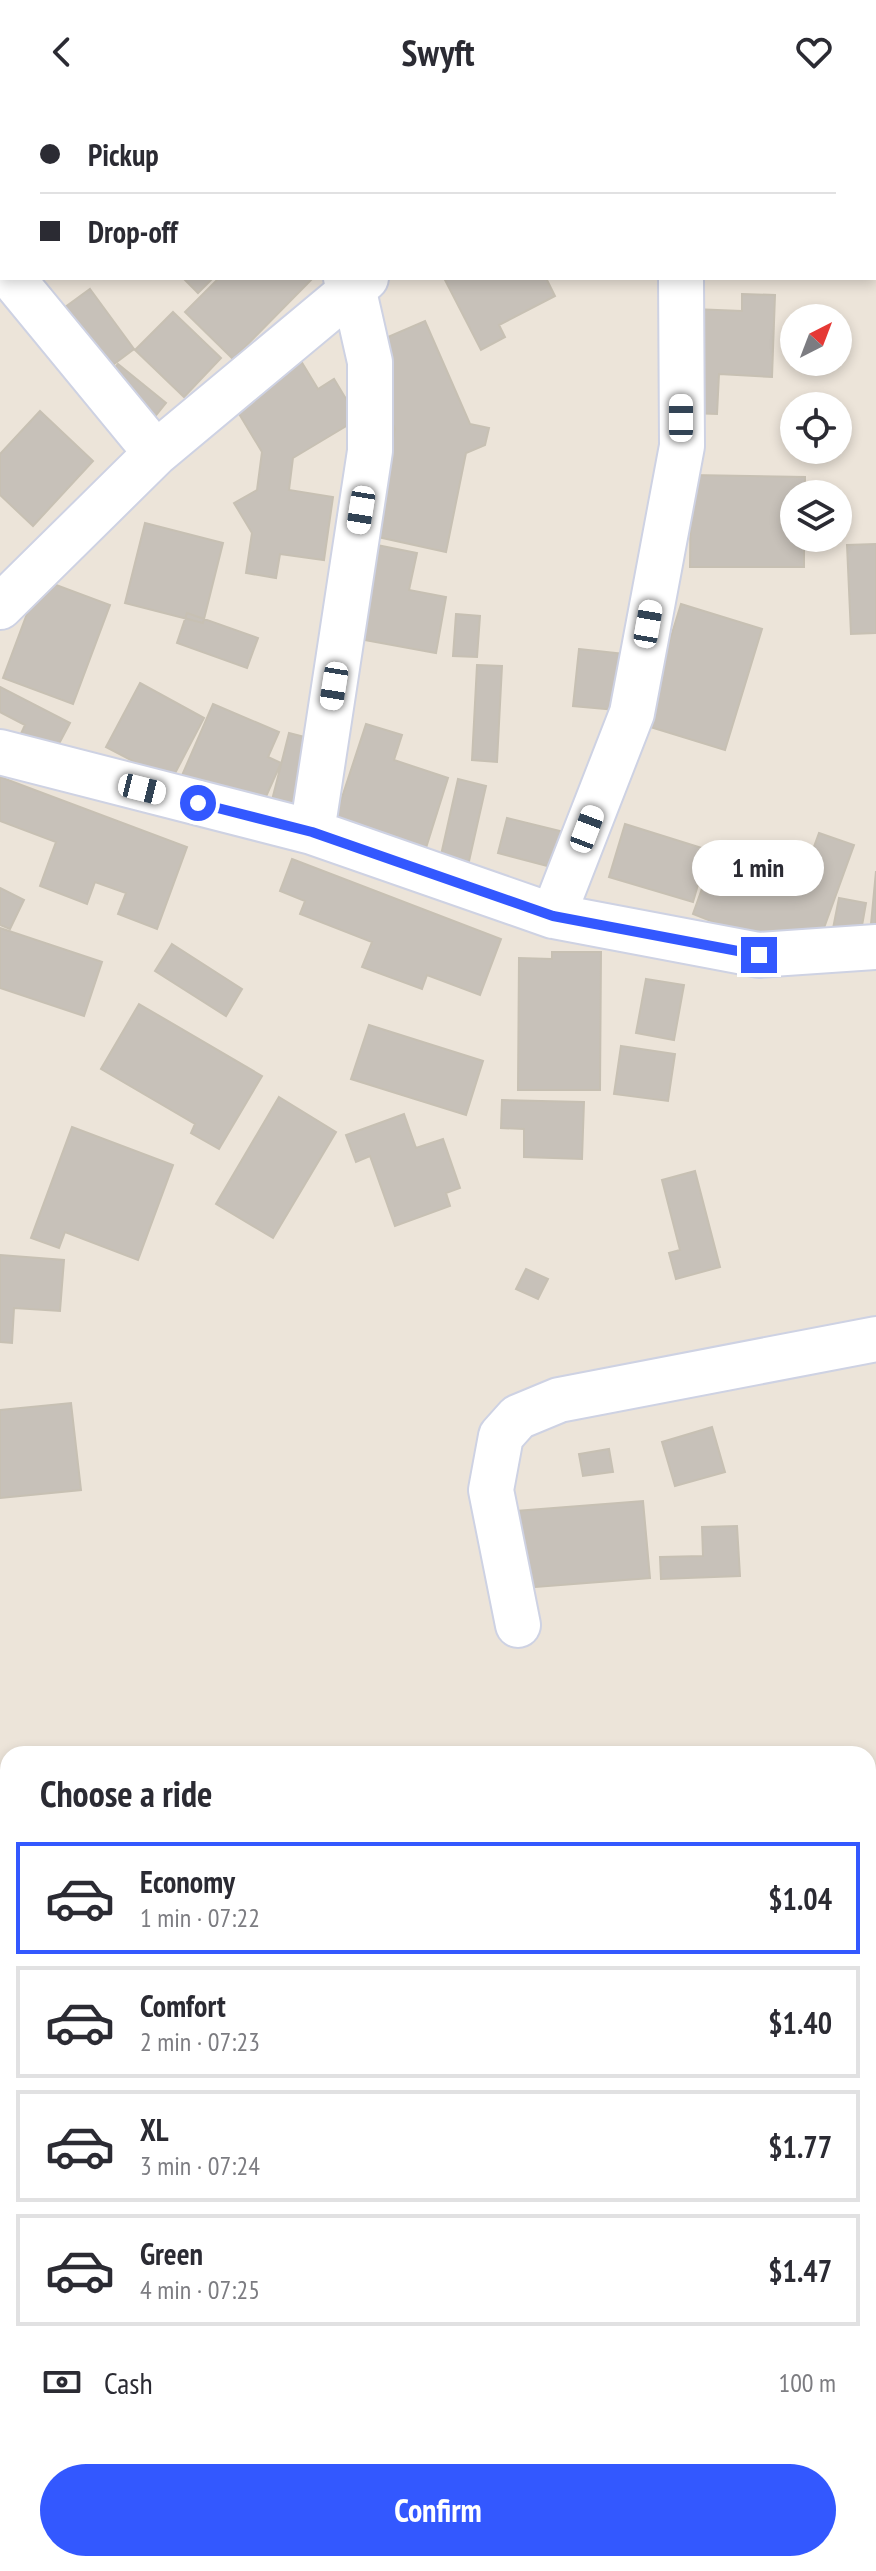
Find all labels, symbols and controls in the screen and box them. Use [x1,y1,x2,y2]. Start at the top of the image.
text: Swyft [402,29,474,76]
icon: back [40,30,84,74]
icon: heart [792,30,836,74]
text: Pickup [88,135,159,174]
text: Drop-off [88,212,178,251]
north arrow [780,304,852,376]
map controls [780,304,852,552]
button: locate [780,392,852,464]
car [669,394,693,442]
button: layers [780,480,852,552]
car [345,484,377,536]
car [632,598,664,650]
car [318,660,350,712]
car [116,772,168,806]
route start [180,785,216,821]
car [567,802,607,856]
callout: 1 min [693,839,825,895]
text: 1 min [732,851,784,884]
route end [741,937,777,973]
text: Choose a ride [40,1770,212,1817]
icon: car [44,1862,116,1934]
text: Economy [140,1862,235,1901]
text: $1.04 [768,1879,832,1918]
text: 1 min · 07:22 [140,1901,260,1934]
icon: car [44,1986,116,2058]
text: Comfort [140,1986,226,2025]
text: $1.40 [768,2003,832,2042]
text: 2 min · 07:23 [140,2025,260,2058]
icon: car [44,2110,116,2182]
text: XL [140,2110,169,2149]
text: $1.77 [768,2127,832,2166]
text: 3 min · 07:24 [140,2149,260,2182]
icon: car [44,2234,116,2306]
text: Green [140,2234,203,2273]
text: $1.47 [768,2251,832,2290]
text: 4 min · 07:25 [140,2273,260,2306]
icon: cash [40,2360,84,2404]
text: Cash [104,2363,153,2402]
text: 100 m [778,2366,836,2399]
button: Confirm [40,2464,836,2556]

